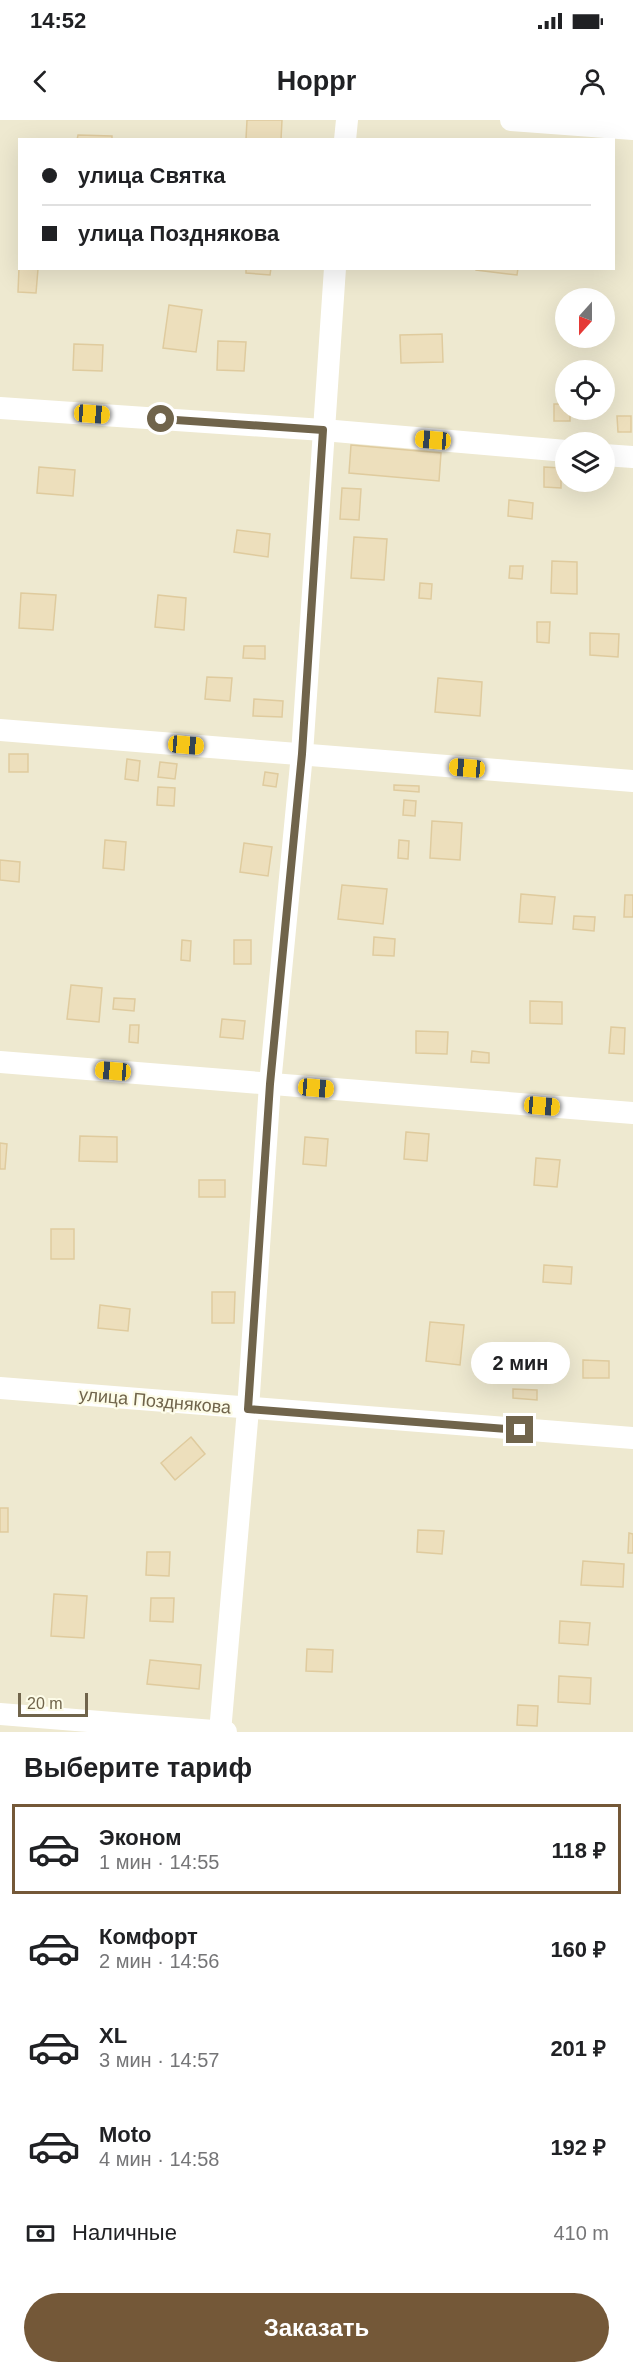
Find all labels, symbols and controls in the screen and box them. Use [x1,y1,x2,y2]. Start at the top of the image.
text: 14:52 [30,8,86,33]
icon: back [24,65,57,98]
icon: person [576,65,609,98]
text: Hoppr [277,66,356,96]
text: улица Святка [78,163,226,188]
text: улица Позднякова [78,221,279,246]
north arrow [555,288,615,348]
map controls [555,288,615,492]
button: locate [555,360,615,420]
car [73,404,111,424]
route start [147,405,174,432]
car [414,429,452,451]
button: layers [555,432,615,492]
car [167,734,205,756]
car [448,757,486,779]
car [94,1060,132,1082]
car [297,1077,335,1099]
car [523,1095,561,1117]
callout: 2 мин [470,1343,570,1385]
text: 2 мин [493,1352,548,1374]
street label: улица Позднякова [78,1384,233,1418]
route end [506,1416,533,1443]
scale bar [18,1690,88,1718]
text: 20 m [27,1695,63,1712]
text: Выберите тариф [24,1753,252,1783]
icon: car [27,1822,81,1876]
text: Эконом [99,1825,182,1850]
text: 118 ₽ [552,1838,606,1863]
text: 1 мин · 14:55 [99,1851,219,1873]
icon: car [27,1921,81,1975]
text: Комфорт [99,1924,198,1949]
text: 160 ₽ [550,1937,606,1962]
text: 2 мин · 14:56 [99,1950,219,1972]
icon: car [27,2020,81,2074]
text: XL [99,2023,127,2048]
text: 201 ₽ [550,2036,606,2061]
text: 3 мин · 14:57 [99,2049,219,2071]
icon: car [27,2119,81,2173]
text: Moto [99,2122,152,2147]
text: 192 ₽ [550,2135,606,2160]
text: 4 мин · 14:58 [99,2148,219,2170]
icon: cash [24,2217,57,2250]
text: Наличные [72,2220,177,2245]
text: 410 m [553,2222,609,2244]
button: Заказать [24,2293,609,2362]

